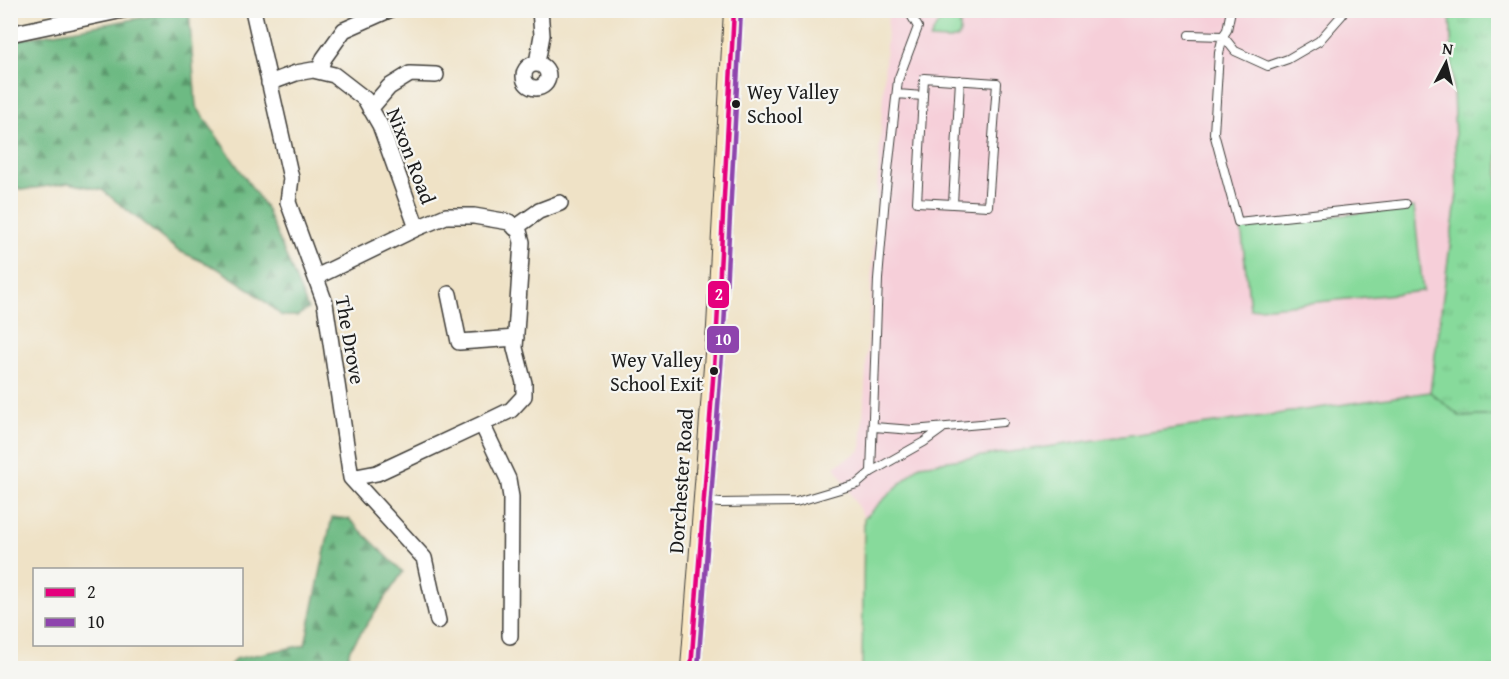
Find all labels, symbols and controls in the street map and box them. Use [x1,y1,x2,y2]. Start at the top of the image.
north arrow [1416,33,1476,93]
text: N [1441,36,1455,61]
place label: Wey Valley School [747,77,839,130]
marker: Wey Valley School [730,98,742,110]
street label: Nixon Road [379,103,444,209]
line badge: 2 [707,280,730,309]
text: 2 [715,282,723,306]
street label: The Drove [327,293,374,387]
line badge: 10 [706,325,740,354]
text: 10 [715,327,731,351]
place label: Wey Valley School Exit [610,345,703,398]
marker: Wey Valley School Exit [708,365,720,377]
street label: Dorchester Road [660,407,701,555]
legend [33,568,243,646]
text: 2 [87,578,96,605]
text: 10 [87,608,105,635]

